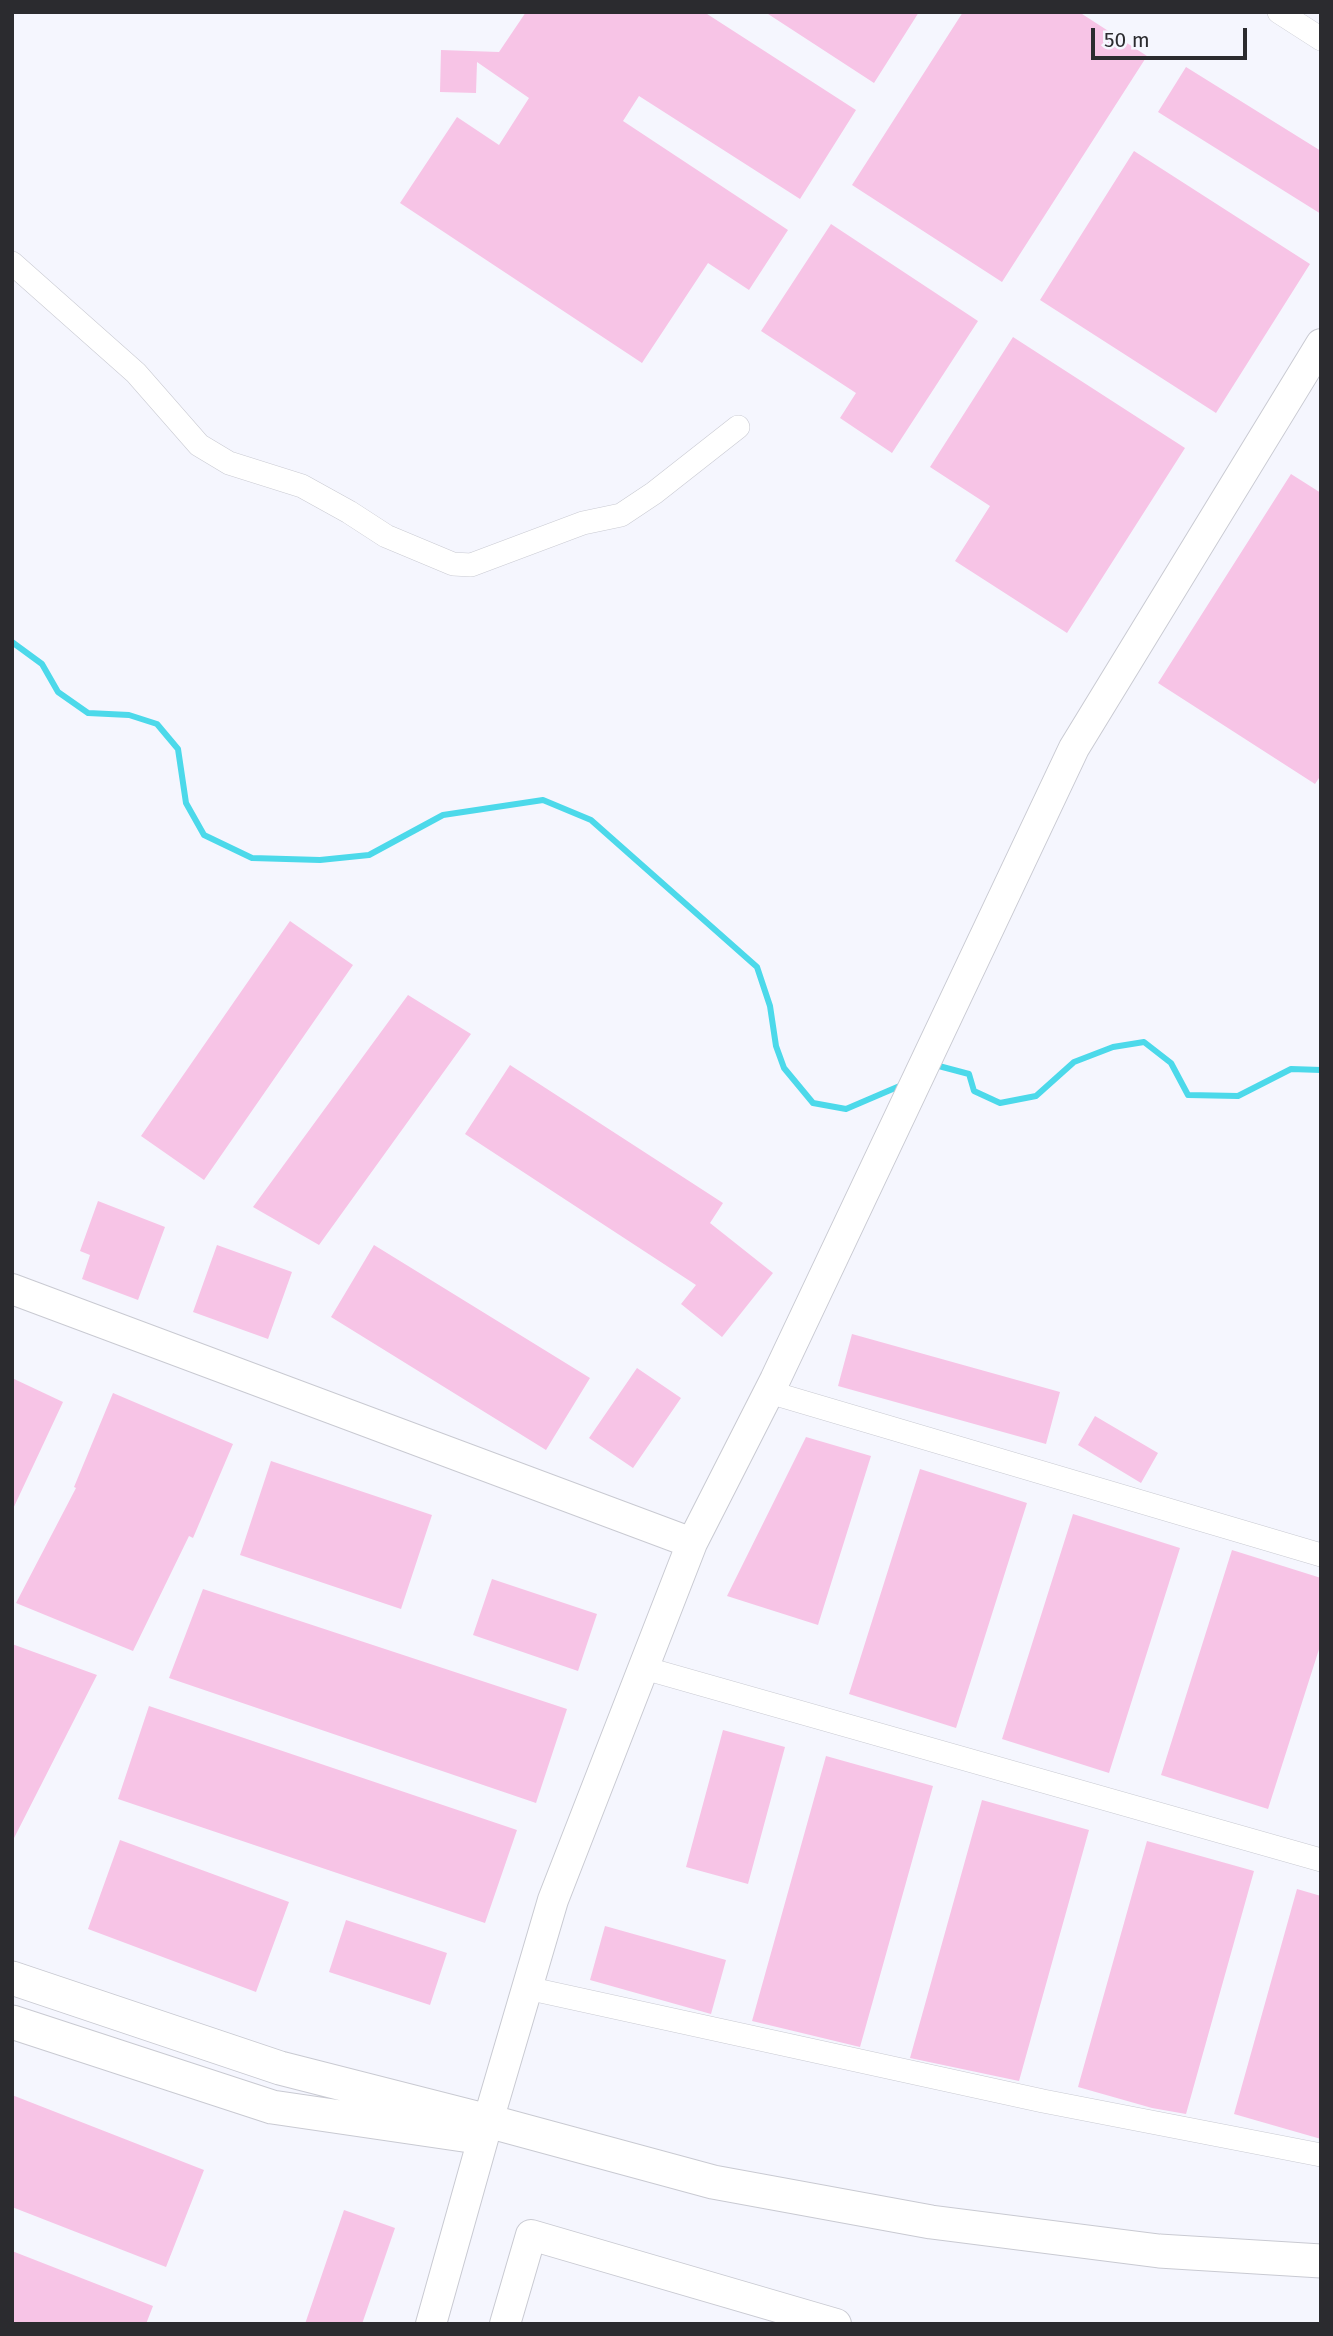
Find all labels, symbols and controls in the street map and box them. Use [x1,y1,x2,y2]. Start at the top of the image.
scale bar [1095,14,1251,58]
text: 50 m [1104,27,1150,53]

